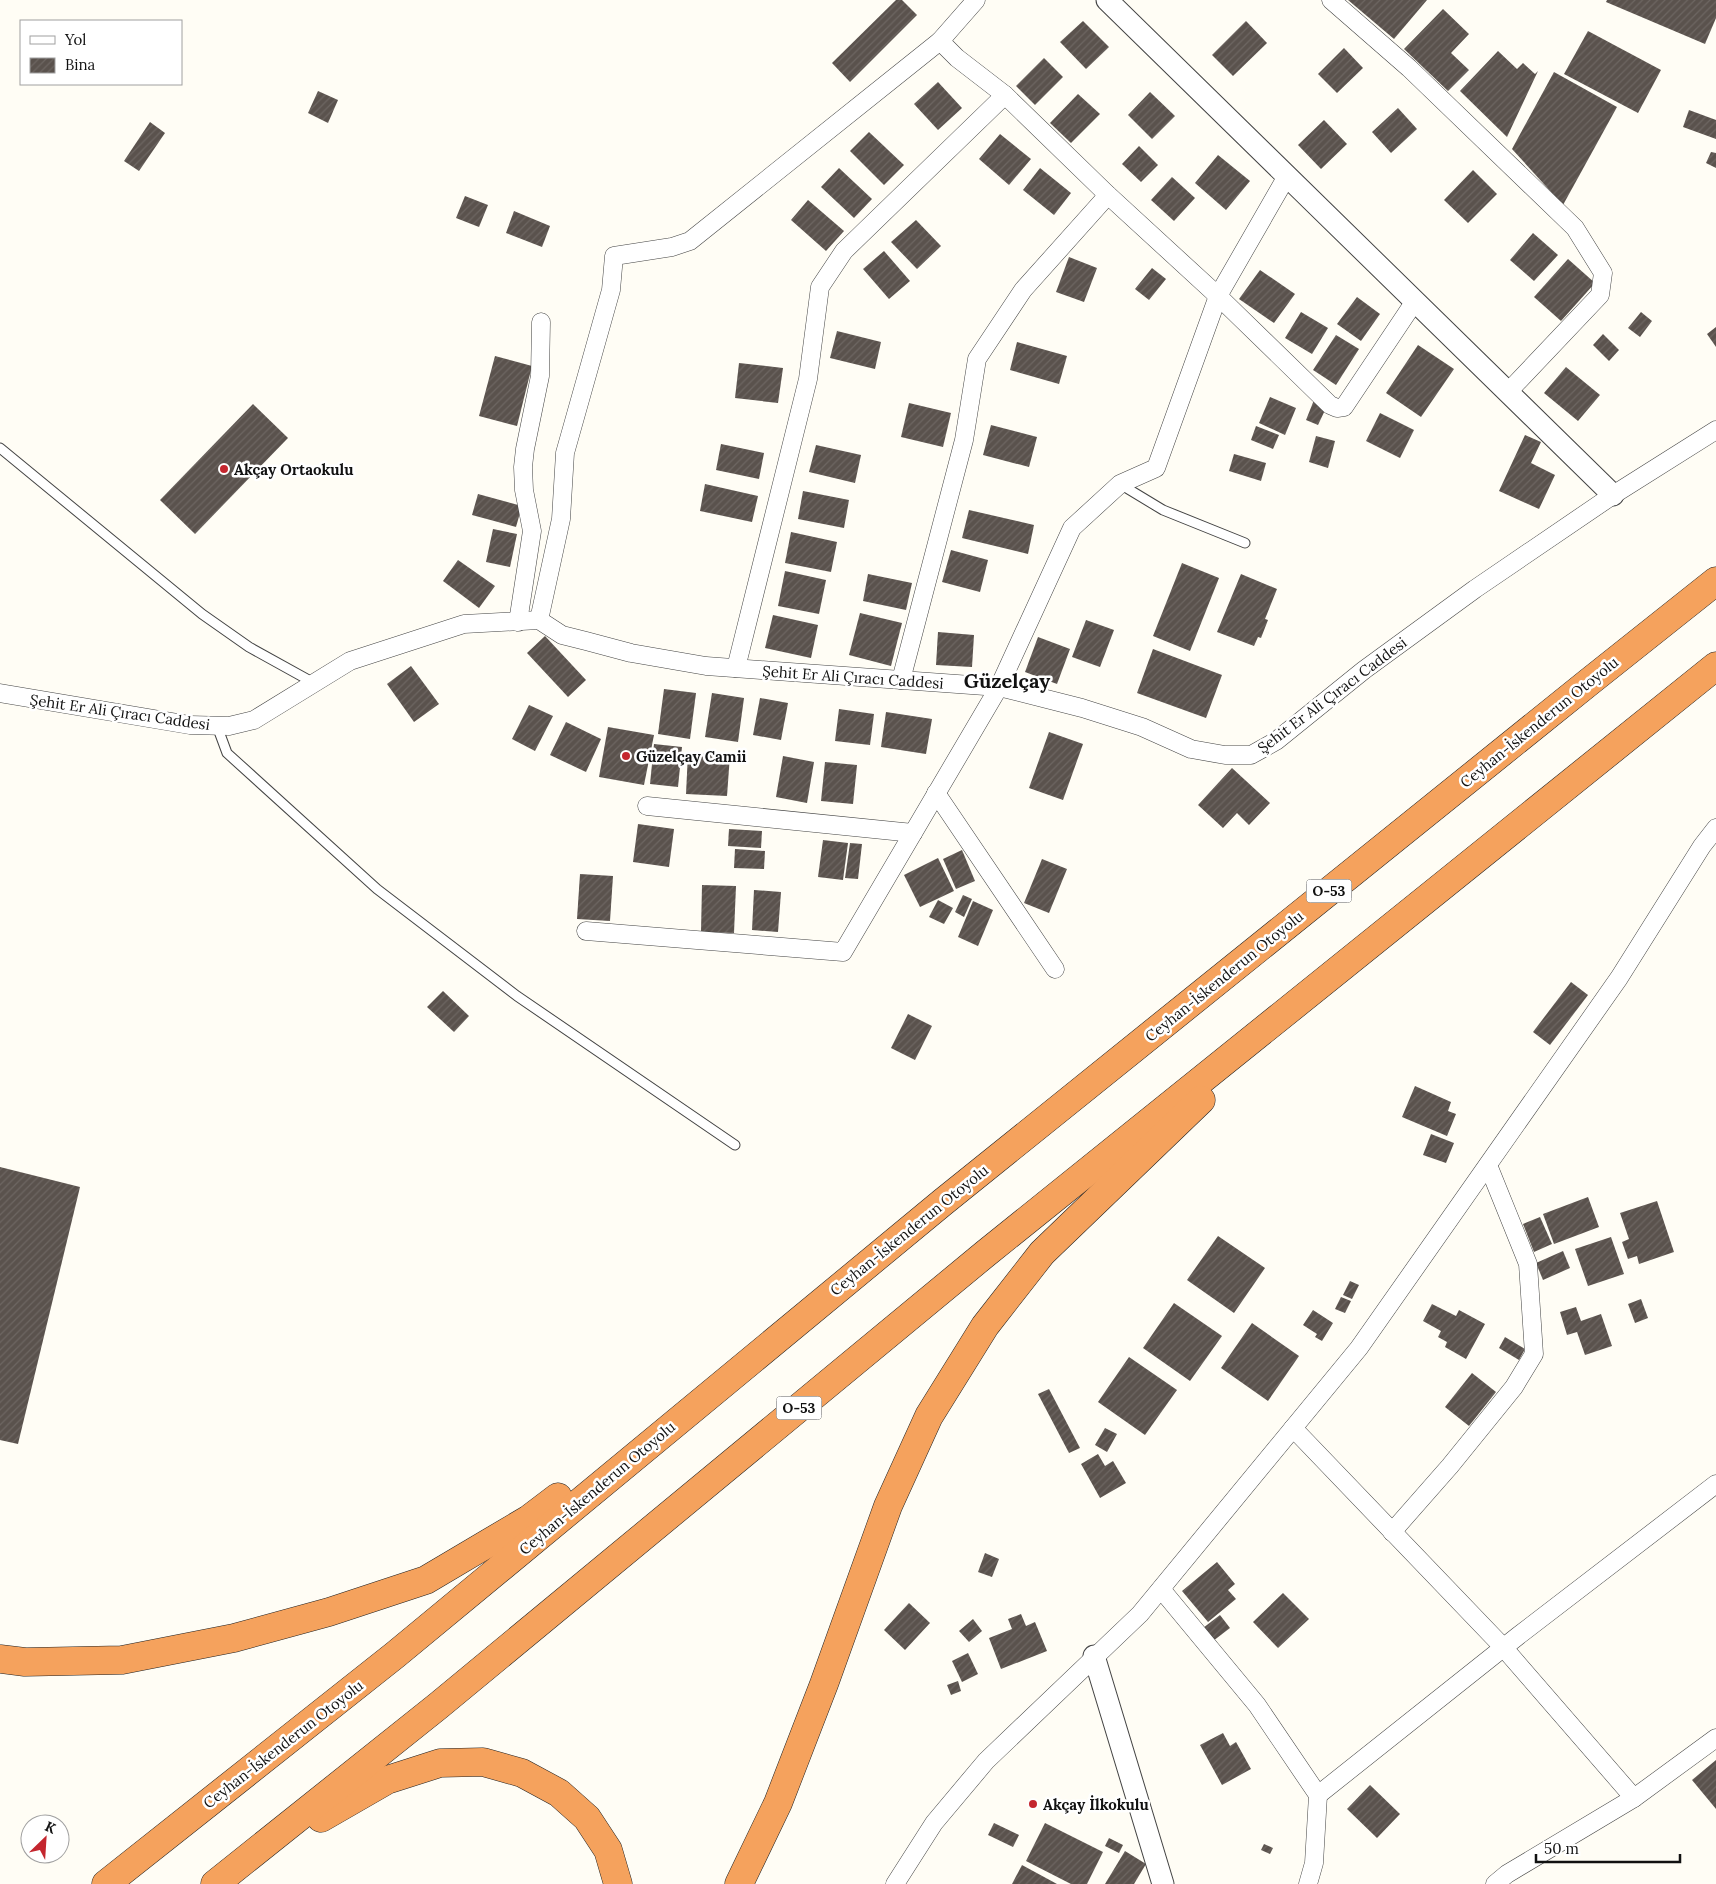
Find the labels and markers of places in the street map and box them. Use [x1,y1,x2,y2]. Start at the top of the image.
place label: Akçay Ortaokulu [234,460,354,479]
marker: Akçay Ortaokulu [218,463,230,475]
place label: Güzelçay Camii [636,747,747,766]
marker: Güzelçay Camii [620,750,632,762]
place label: Akçay İlkokulu [1043,1795,1149,1814]
marker: Akçay İlkokulu [1027,1798,1039,1810]

